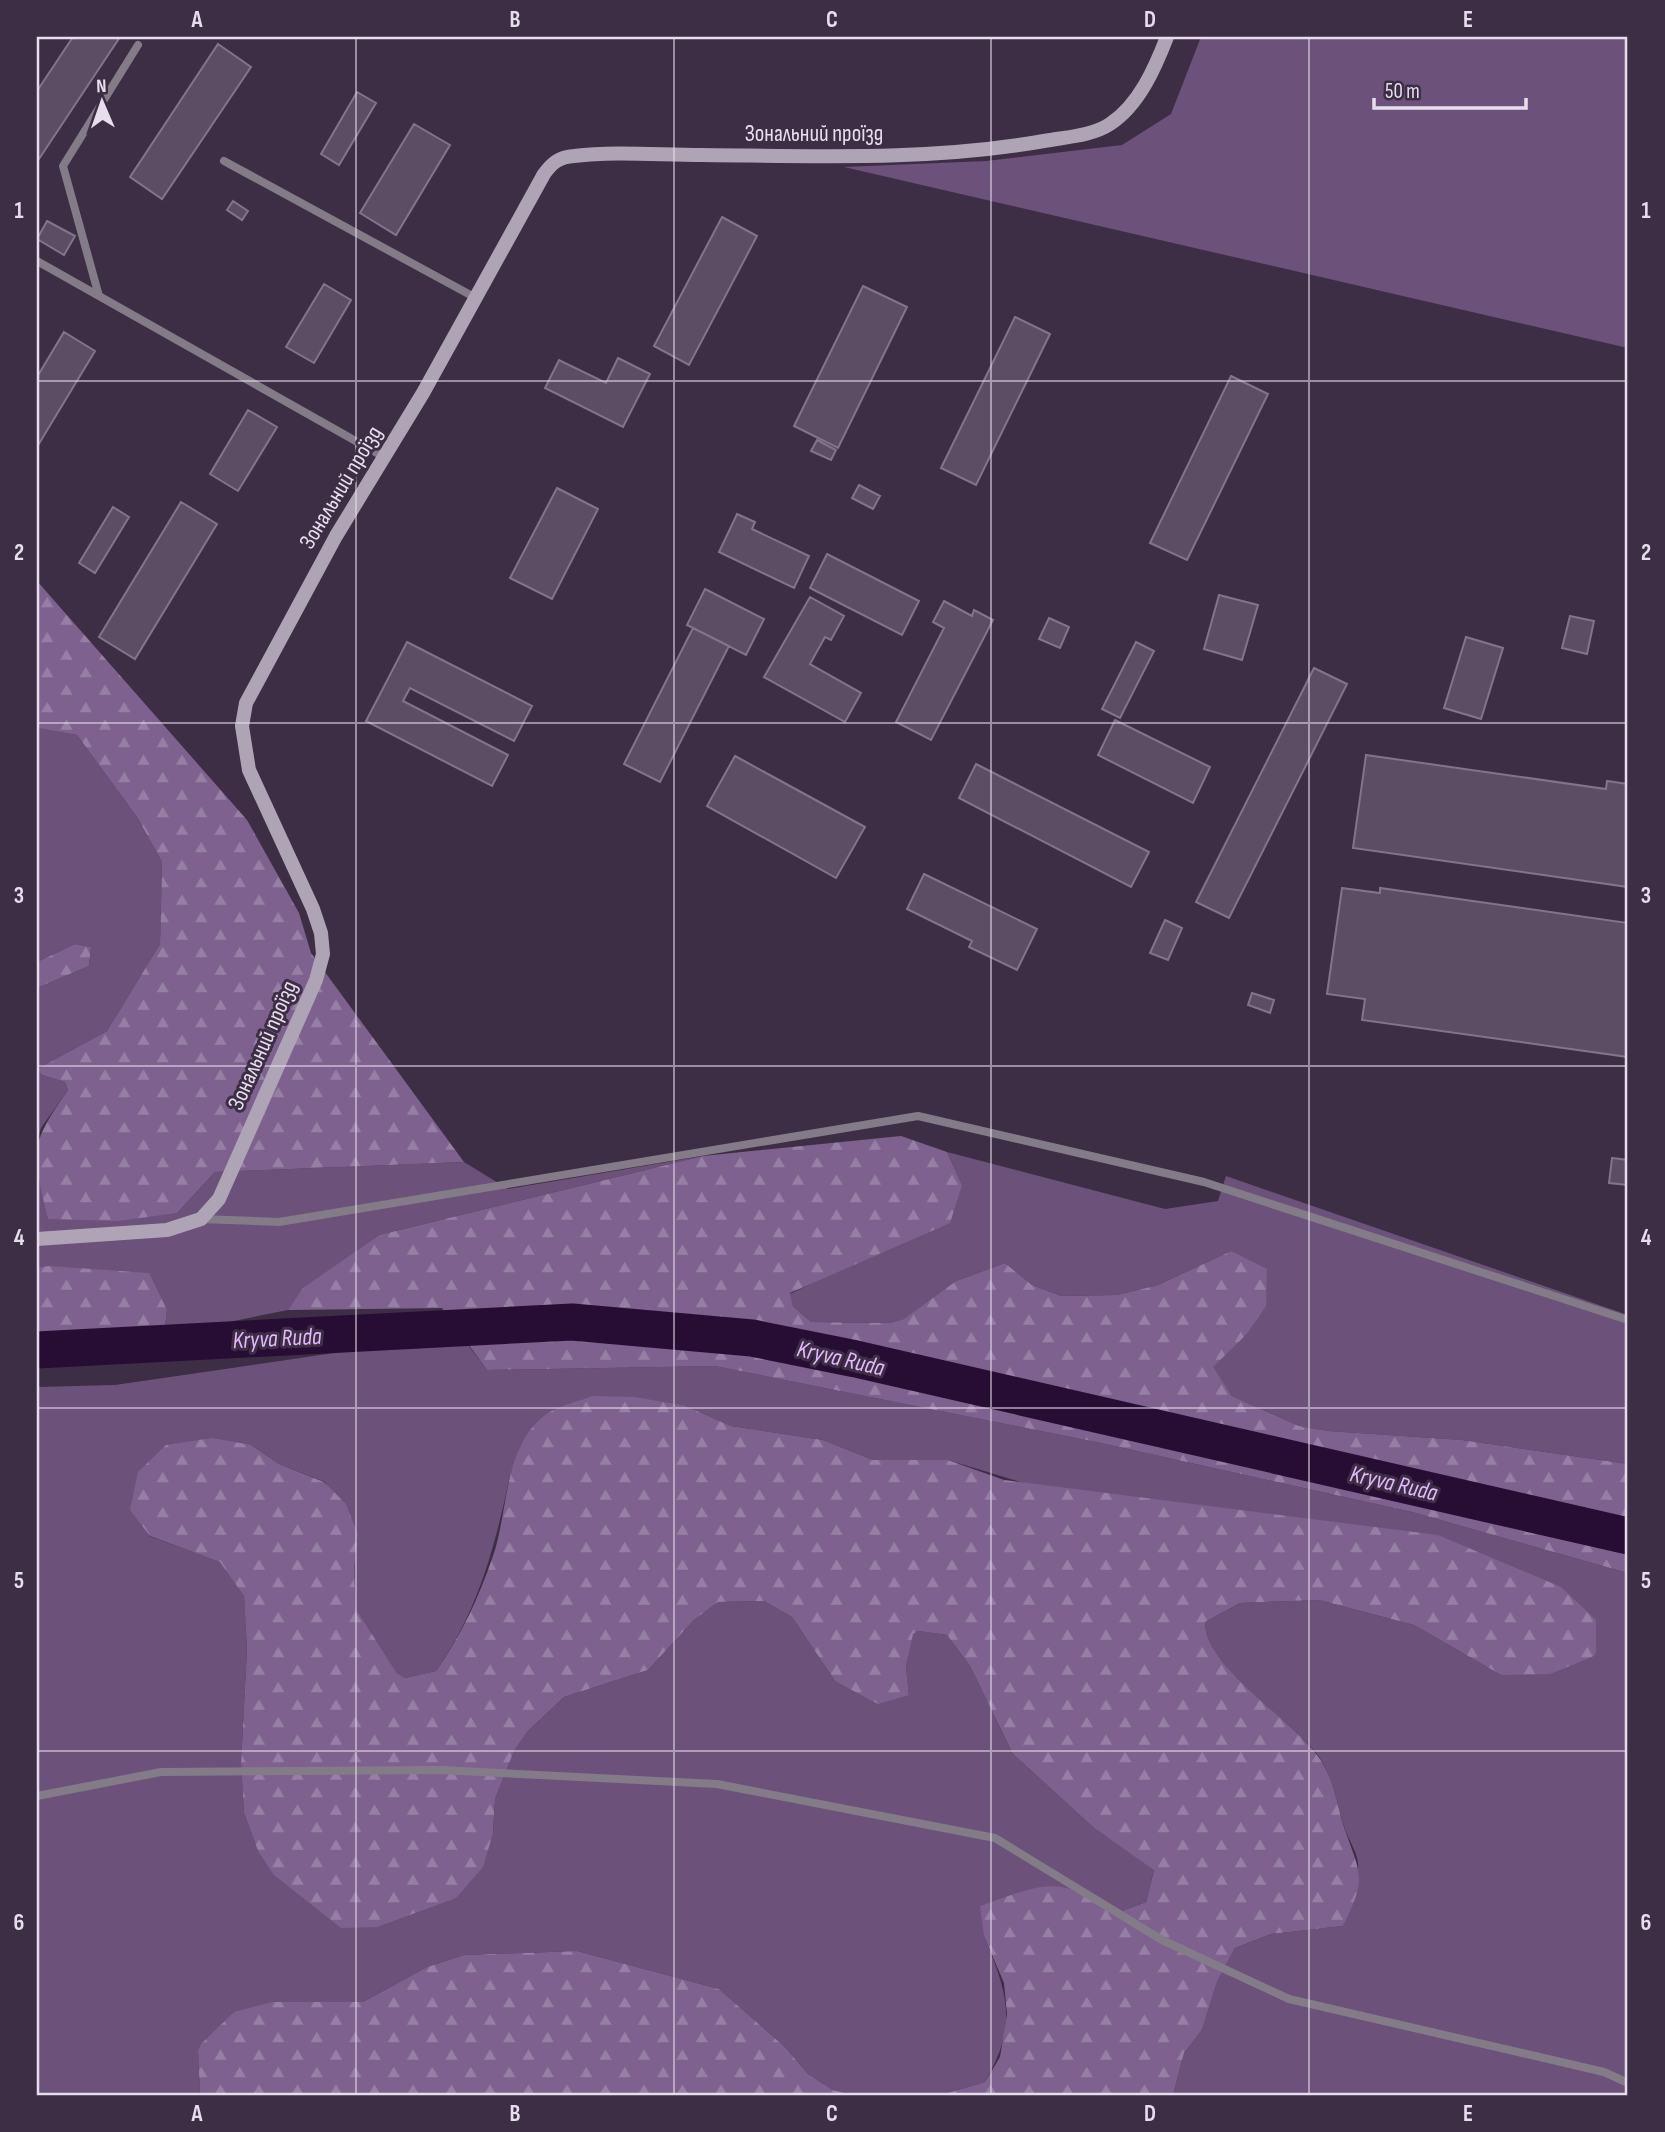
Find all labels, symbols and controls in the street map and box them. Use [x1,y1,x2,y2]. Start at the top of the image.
text: A [191,6,204,34]
text: B [510,6,521,34]
text: C [826,6,838,34]
text: D [1144,6,1156,34]
text: E [1463,6,1473,34]
north arrow [66,66,136,136]
scale bar [1374,66,1527,110]
text: N [96,75,107,98]
text: 50 m [1385,79,1420,104]
street label: Зональний проїзд [745,120,883,148]
text: 1 [14,197,24,225]
text: 1 [1641,197,1651,225]
street label: Зональний проїзд [293,421,389,554]
text: 2 [14,539,24,567]
text: 2 [1641,539,1651,567]
text: 3 [14,882,24,910]
text: 3 [1641,882,1651,910]
street label: Зональний проїзд [222,976,304,1114]
text: 4 [14,1224,25,1252]
text: 4 [1641,1224,1652,1252]
water label: Kryva Ruda [232,1322,323,1355]
water label: Kryva Ruda [794,1334,888,1383]
water label: Kryva Ruda [1347,1459,1441,1508]
text: 5 [14,1567,24,1595]
text: 5 [1641,1567,1651,1595]
text: 6 [14,1909,24,1937]
text: 6 [1641,1909,1651,1937]
text: A [191,2100,204,2128]
text: B [510,2100,521,2128]
text: C [826,2100,838,2128]
text: D [1144,2100,1156,2128]
text: E [1463,2100,1473,2128]

